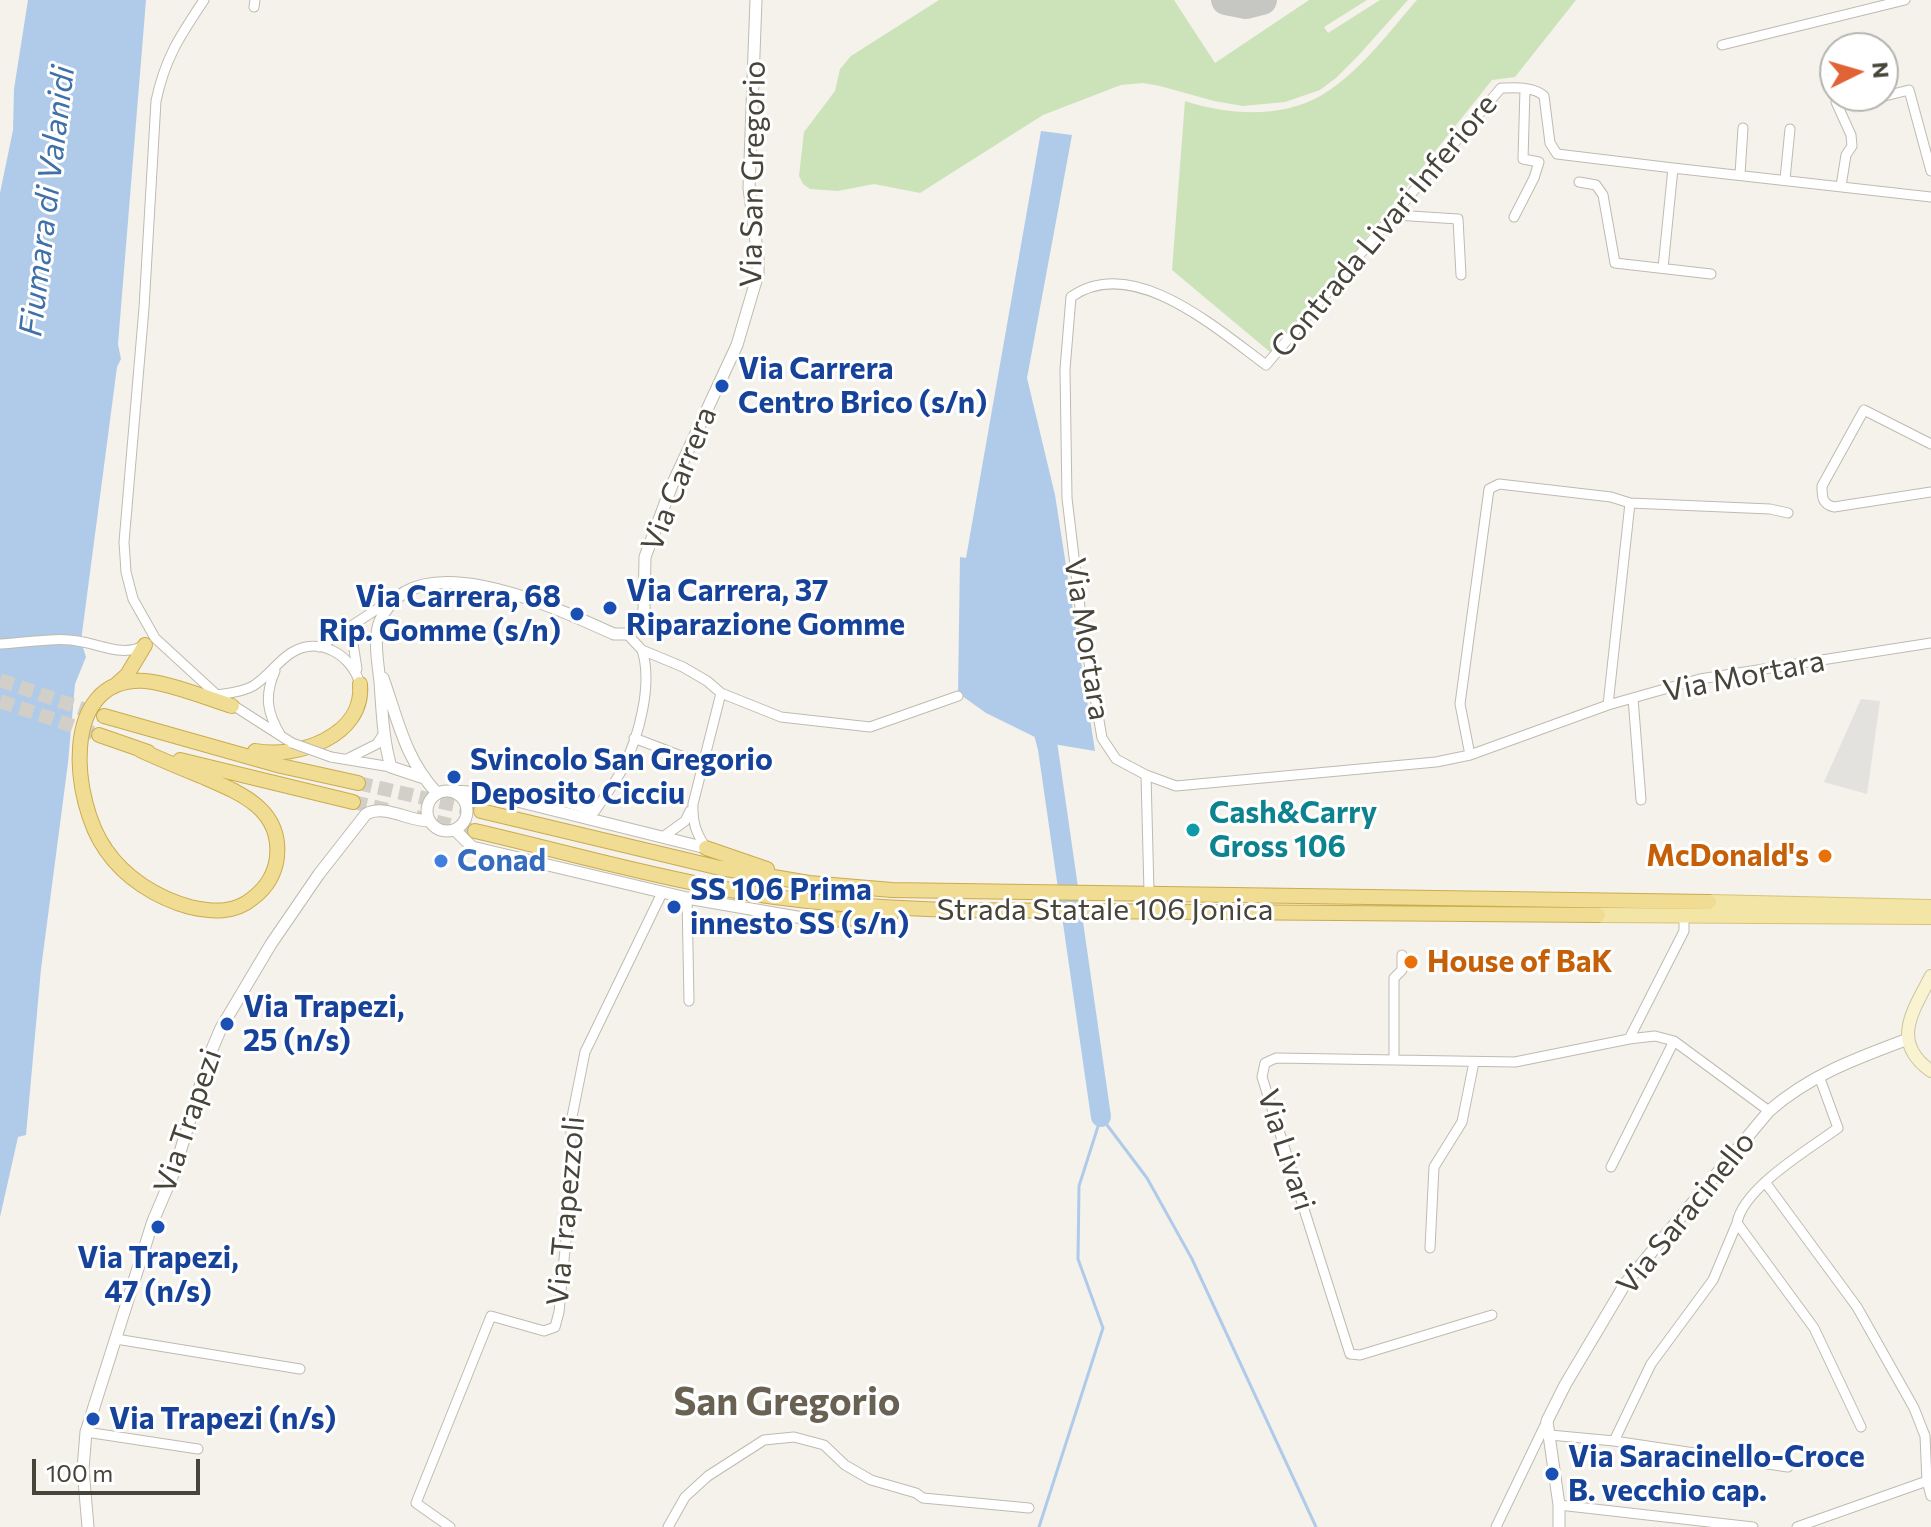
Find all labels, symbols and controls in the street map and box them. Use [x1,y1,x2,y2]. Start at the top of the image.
north arrow [1819,32,1899,112]
street label: Via San Gregorio [733,60,773,288]
text: N [1867,61,1896,79]
water label: Fiumara di Valanidi [11,63,83,339]
street label: Contrada Livari Inferiore [1263,87,1505,365]
place label: Via Carrera Centro Brico (s/n) [738,351,987,422]
marker: Via Carrera Centro Brico (s/n) [713,377,731,395]
street label: Via Carrera [634,401,724,557]
street label: Via Mortara [1056,555,1118,723]
place label: Via Carrera, 37 Riparazione Gomme [626,573,905,644]
place label: Via Carrera, 68 Rip. Gomme (s/n) [319,579,561,650]
marker: Via Carrera, 37 Riparazione Gomme [601,599,619,617]
marker: Via Carrera, 68 Rip. Gomme (s/n) [568,605,586,623]
street label: Via Mortara [1660,643,1828,709]
place label: Svincolo San Gregorio Deposito Cicciu [470,742,773,812]
marker: Svincolo San Gregorio Deposito Cicciu [445,768,463,786]
place label: Cash&Carry Gross 106 [1209,795,1377,866]
marker: Cash&Carry Gross 106 [1184,821,1202,839]
place label: McDonald's [1646,838,1809,874]
place label: Conad [457,843,546,879]
marker: McDonald's [1816,847,1834,865]
marker: Conad [432,852,450,870]
place label: SS 106 Prima innesto SS (s/n) [690,872,909,942]
street label: Strada Statale 106 Jonica [937,892,1273,928]
marker: SS 106 Prima innesto SS (s/n) [665,898,683,916]
place label: House of BaK [1427,944,1612,980]
marker: House of BaK [1402,953,1420,971]
place label: Via Trapezi, 25 (n/s) [243,989,404,1060]
marker: Via Trapezi, 25 (n/s) [218,1015,236,1033]
street label: Via Trapezi [147,1044,229,1198]
street label: Via Livari [1250,1085,1322,1215]
street label: Via Trapezzoli [540,1115,592,1307]
street label: Via Saracinello [1609,1124,1763,1302]
marker: Via Trapezi, 47 (n/s) [149,1218,167,1236]
place label: Via Trapezi, 47 (n/s) [77,1240,239,1310]
district label: San Gregorio [673,1379,901,1425]
place label: Via Trapezi (n/s) [109,1401,336,1437]
marker: Via Trapezi (n/s) [84,1410,102,1428]
place label: Via Saracinello-Croce B. vecchio cap. [1568,1439,1865,1510]
scale bar [36,1443,204,1493]
text: 100 m [46,1458,113,1487]
marker: Via Saracinello-Croce B. vecchio cap. [1543,1465,1561,1483]

